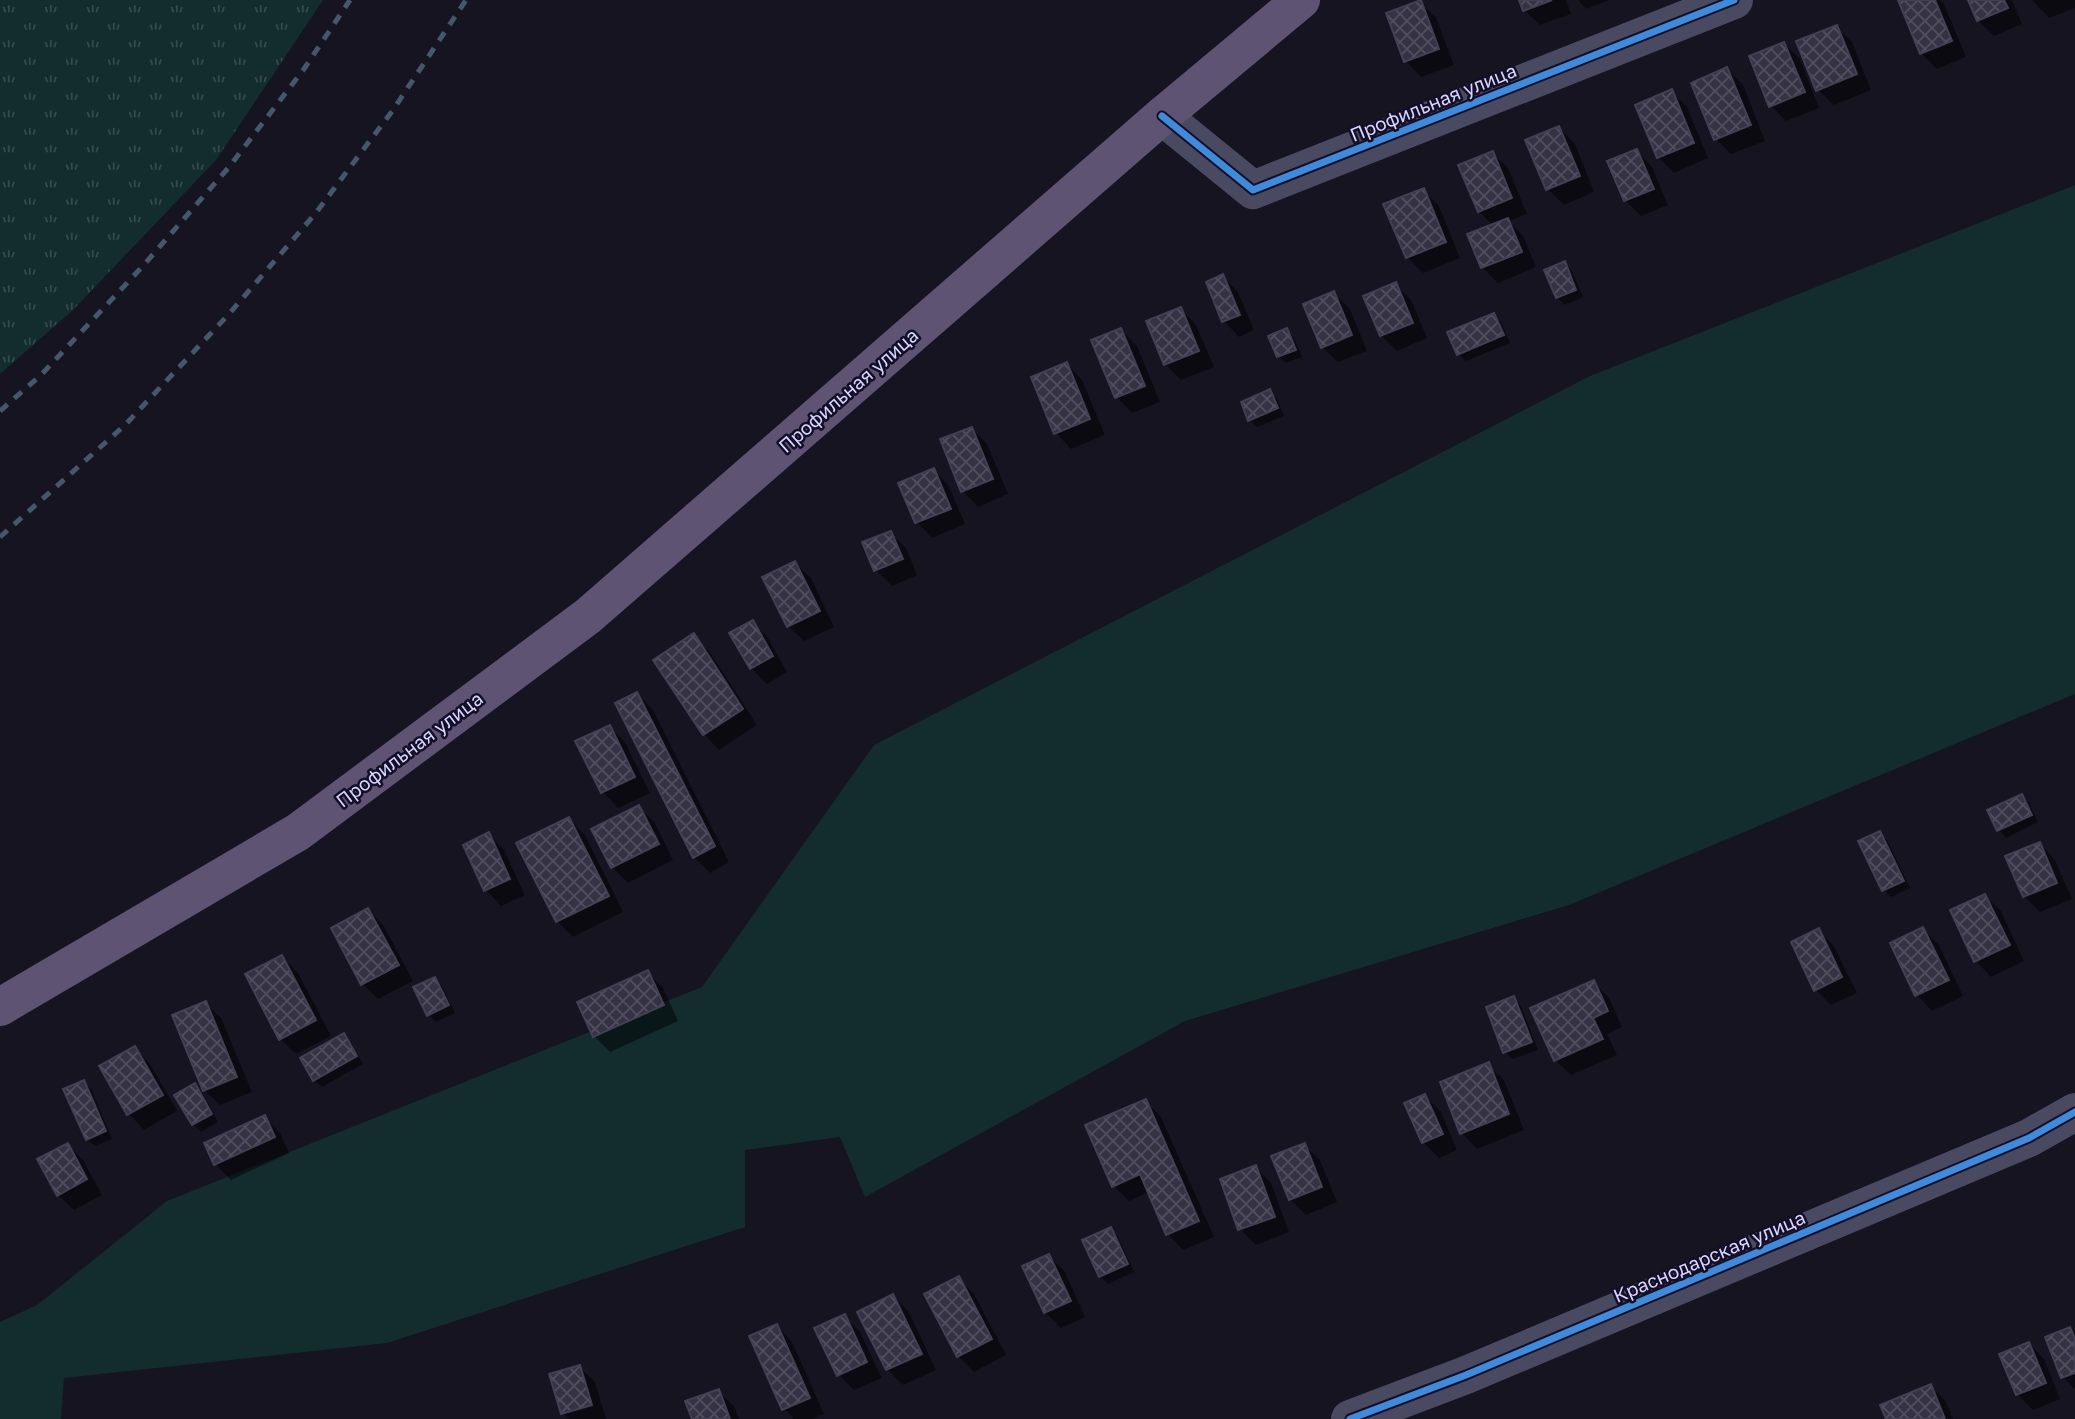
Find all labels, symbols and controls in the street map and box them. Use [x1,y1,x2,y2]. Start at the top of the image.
street label: Профильная улица [1346,58,1520,146]
street label: Профильная улица [773,323,923,457]
street label: Профильная улица [331,686,487,812]
street label: Краснодарская улица [1610,1205,1808,1307]

